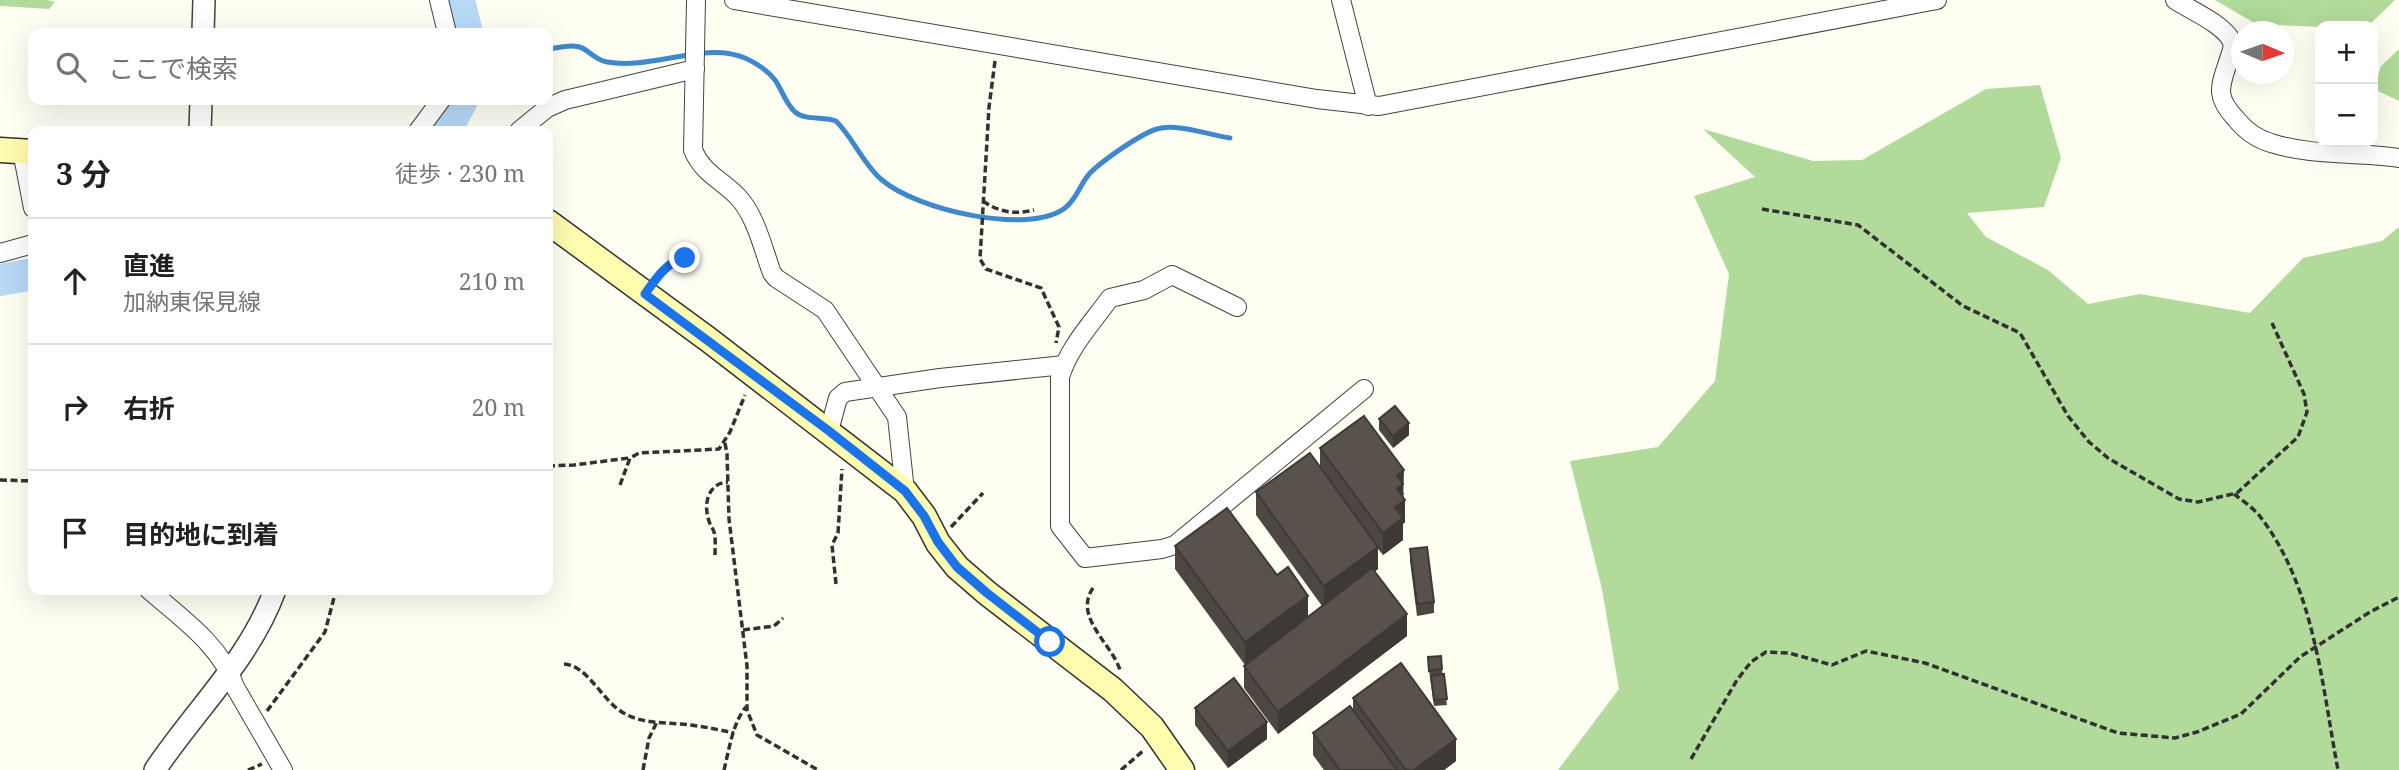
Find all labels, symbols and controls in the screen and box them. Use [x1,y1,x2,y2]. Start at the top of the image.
north arrow [2231,21,2294,84]
map controls [2315,21,2378,147]
button: + [2315,21,2378,84]
search box [28,28,553,105]
icon: search [52,48,90,86]
text: ここで検索 [108,50,238,86]
button: − [2315,84,2378,147]
text: 3 分 [56,153,111,194]
text: 徒歩 · 230 m [395,157,525,189]
route end [669,242,700,273]
text: 直進 [123,247,175,283]
icon: ahead [56,262,94,300]
text: 210 m [459,265,525,297]
text: 加納東保見線 [123,285,261,317]
icon: right [56,388,94,426]
text: 右折 [123,390,175,426]
text: 20 m [472,391,525,423]
icon: arrive [56,514,94,552]
text: 目的地に到着 [123,516,279,552]
route start [1034,626,1065,657]

